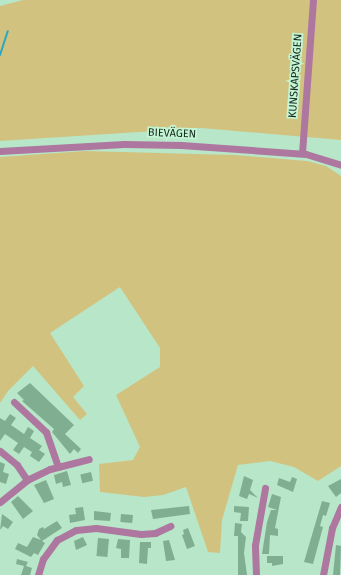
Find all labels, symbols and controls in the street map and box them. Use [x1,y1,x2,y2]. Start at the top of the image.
street label: KUNSKAPSVÄGEN [286,33,306,119]
street label: BIEVÄGEN [148,127,196,141]

